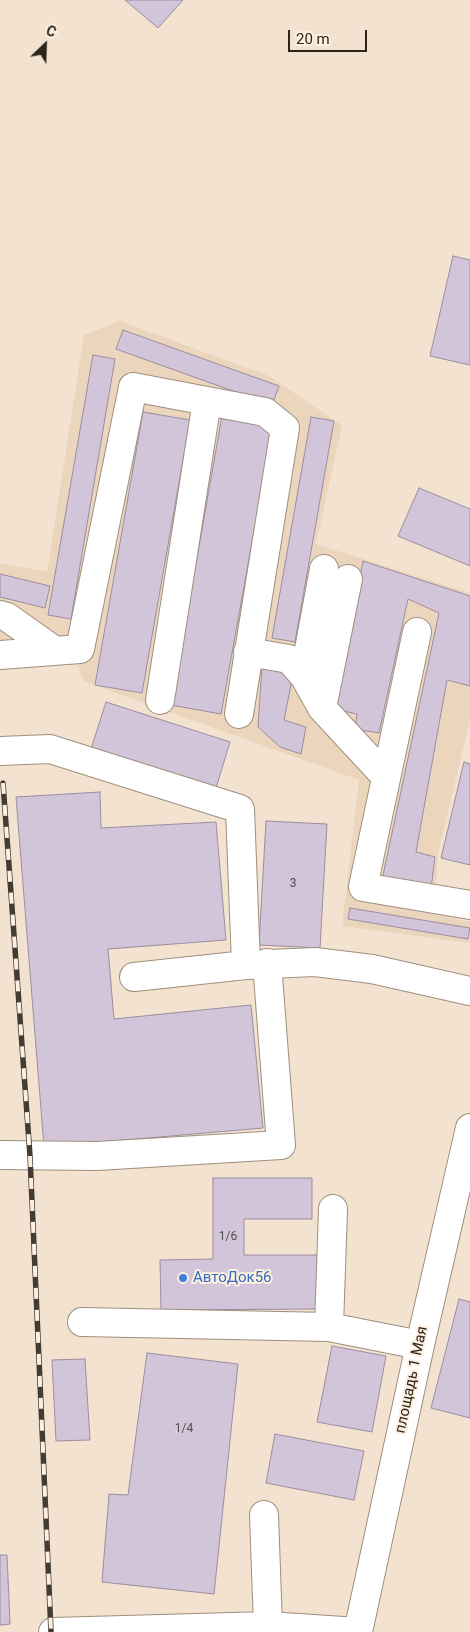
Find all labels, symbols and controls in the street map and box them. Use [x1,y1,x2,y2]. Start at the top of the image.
north arrow [20,20,70,70]
scale bar [290,20,369,52]
text: С [44,22,59,40]
text: 20 m [296,30,330,48]
house number: 3 [290,877,296,891]
house number: 1/6 [219,1230,237,1244]
place label: АвтоДок56 [193,1269,272,1287]
marker: АвтоДок56 [177,1272,189,1284]
street label: площадь 1 Мая [392,1325,432,1435]
house number: 1/4 [175,1422,193,1436]

